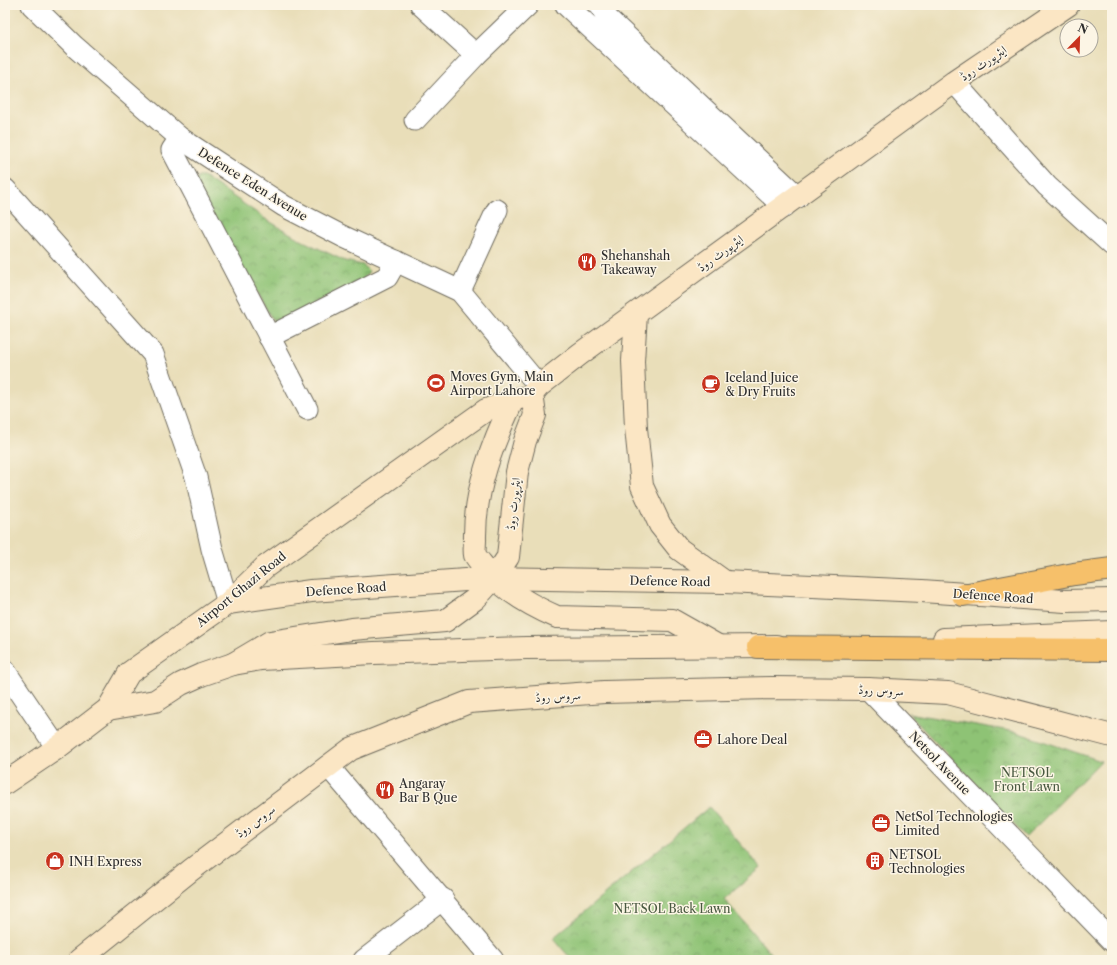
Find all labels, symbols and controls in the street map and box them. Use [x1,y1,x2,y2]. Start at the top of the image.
north arrow [1059,18,1099,58]
text: N [1076,20,1090,37]
street label: ایئرپورٹ روڈ [957,42,1011,86]
street label: Defence Eden Avenue [196,144,311,224]
street label: ایئرپورٹ روڈ [694,231,747,276]
place label: Shehanshah Takeaway [601,248,671,277]
restaurant icon: Shehanshah Takeaway [576,251,598,273]
place label: Moves Gym, Main Airport Lahore [449,369,554,398]
place label: Iceland Juice & Dry Fruits [725,370,799,399]
sports icon: Moves Gym, Main Airport Lahore [425,372,447,394]
cafe icon: Iceland Juice & Dry Fruits [700,373,722,395]
street label: ایئرپورٹ روڈ [503,476,525,531]
street label: Airport Ghazi Road [192,548,289,630]
street label: Defence Road [630,573,711,589]
street label: Defence Road [305,579,387,599]
street label: Defence Road [952,586,1034,606]
street label: سروس روڈ [858,682,904,699]
street label: سروس روڈ [535,687,581,706]
office icon: Lahore Deal [692,728,714,750]
street label: Netsol Avenue [906,728,974,798]
place label: Lahore Deal [717,732,788,747]
park label: NETSOL Front Lawn [994,765,1061,794]
place label: Angaray Bar B Que [398,776,458,805]
restaurant icon: Angaray Bar B Que [374,779,396,801]
street label: سروس روڈ [232,801,278,842]
place label: NetSol Technologies Limited [895,809,1013,838]
office icon: NetSol Technologies Limited [870,812,892,834]
place label: NETSOL Technologies [889,847,965,876]
shop icon: INH Express [44,850,66,872]
building icon: NETSOL Technologies [864,850,886,872]
place label: INH Express [69,854,142,869]
park label: NETSOL Back Lawn [613,901,731,916]

